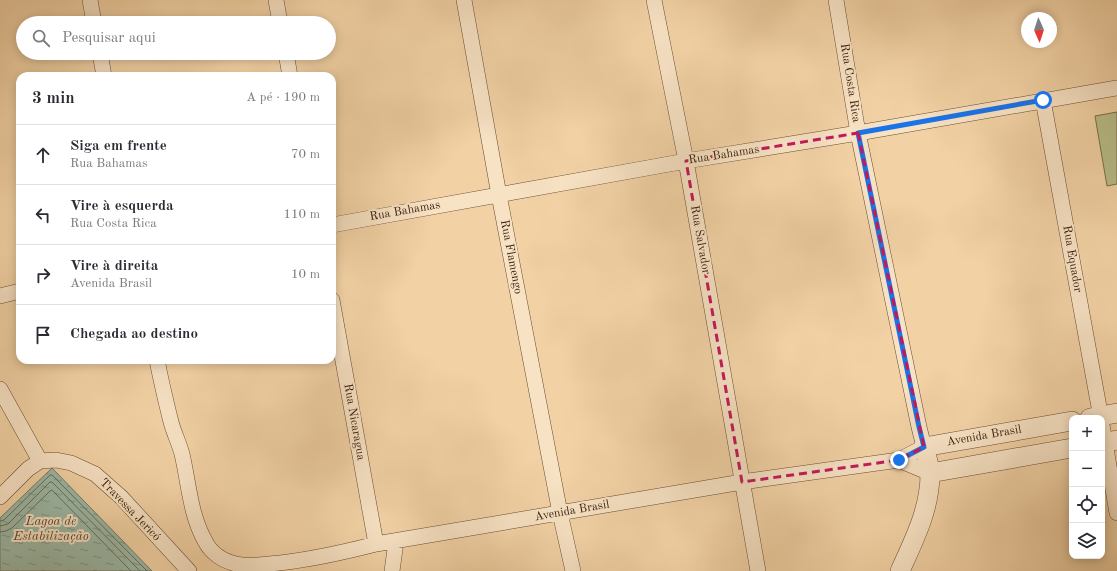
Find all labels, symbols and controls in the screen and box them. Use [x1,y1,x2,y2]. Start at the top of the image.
north arrow [1021,12,1057,48]
search box [16,16,336,60]
icon: search [30,27,52,49]
text: Pesquisar aqui [62,31,156,46]
street label: Rua Costa Rica [838,43,862,124]
text: 3 min [32,90,75,107]
text: A pé · 190 m [246,91,320,104]
route start [1034,91,1052,109]
text: Siga em frente [70,139,167,154]
street label: Rua Bahamas [688,143,760,167]
icon: ahead [32,144,54,166]
text: 70 m [291,148,320,161]
text: Rua Bahamas [70,157,148,170]
text: Vire à esquerda [70,199,174,214]
street label: Rua Bahamas [369,199,441,223]
icon: left [32,204,54,226]
street label: Rua Salvador [688,205,712,276]
text: 110 m [283,208,320,221]
text: Rua Costa Rica [70,217,157,230]
street label: Rua Flamengo [498,219,524,295]
street label: Rua Equador [1060,224,1084,294]
text: Vire à direita [70,259,158,274]
icon: right [32,264,54,286]
text: 10 m [291,268,320,281]
text: Avenida Brasil [70,277,152,290]
icon: arrive [32,324,54,346]
text: Chegada ao destino [70,327,198,342]
street label: Rua Nicaragua [341,383,367,461]
map controls [1069,415,1105,559]
button: + [1069,415,1105,451]
street label: Avenida Brasil [946,424,1022,448]
route end [890,451,908,469]
button: − [1069,451,1105,487]
street label: Travessa Jericó [97,477,163,543]
button: locate [1069,487,1105,523]
street label: Avenida Brasil [534,499,610,523]
water label: Lagoa de Estabilização [12,515,89,543]
button: layers [1069,523,1105,559]

